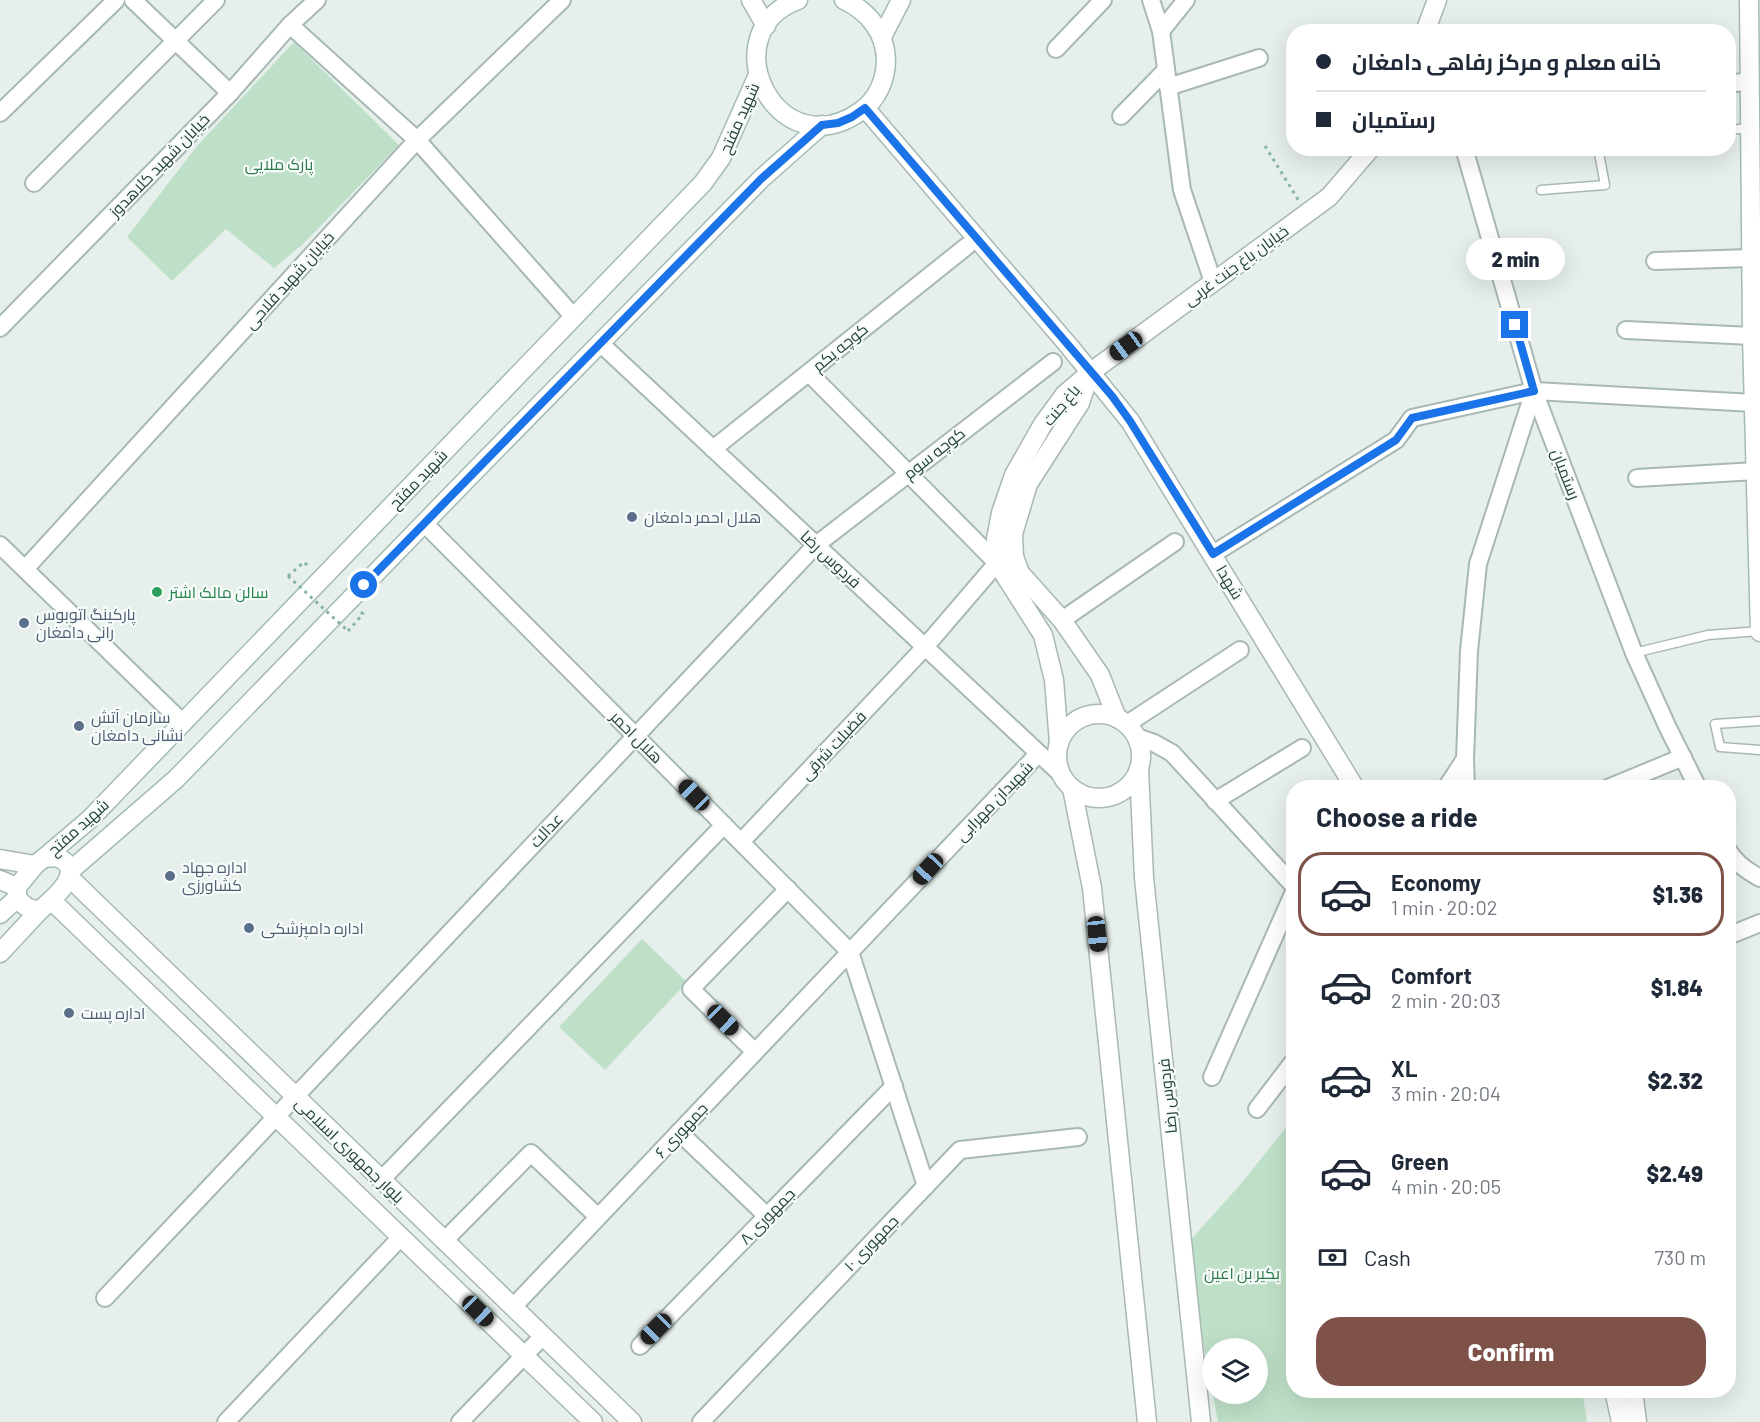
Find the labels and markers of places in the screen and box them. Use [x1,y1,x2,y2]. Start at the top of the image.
place label: هلال احمر دامغان [644,507,761,528]
marker: هلال احمر دامغان [625,510,639,524]
place label: سالن مالک اشتر [168,582,268,603]
marker: سالن مالک اشتر [150,585,164,599]
place label: پارکینگ اتوبوس رانی دامغان [36,604,136,643]
marker: پارکینگ اتوبوس رانی دامغان [17,616,31,630]
place label: سازمان آتش نشانی دامغان [91,707,183,746]
marker: سازمان آتش نشانی دامغان [72,719,86,733]
place label: اداره جهاد کشاورزی [182,857,247,896]
marker: اداره جهاد کشاورزی [163,869,177,883]
place label: اداره دامپزشکی [261,918,364,940]
marker: اداره دامپزشکی [242,921,256,935]
place label: اداره پست [81,1003,145,1025]
marker: اداره پست [62,1006,76,1020]

